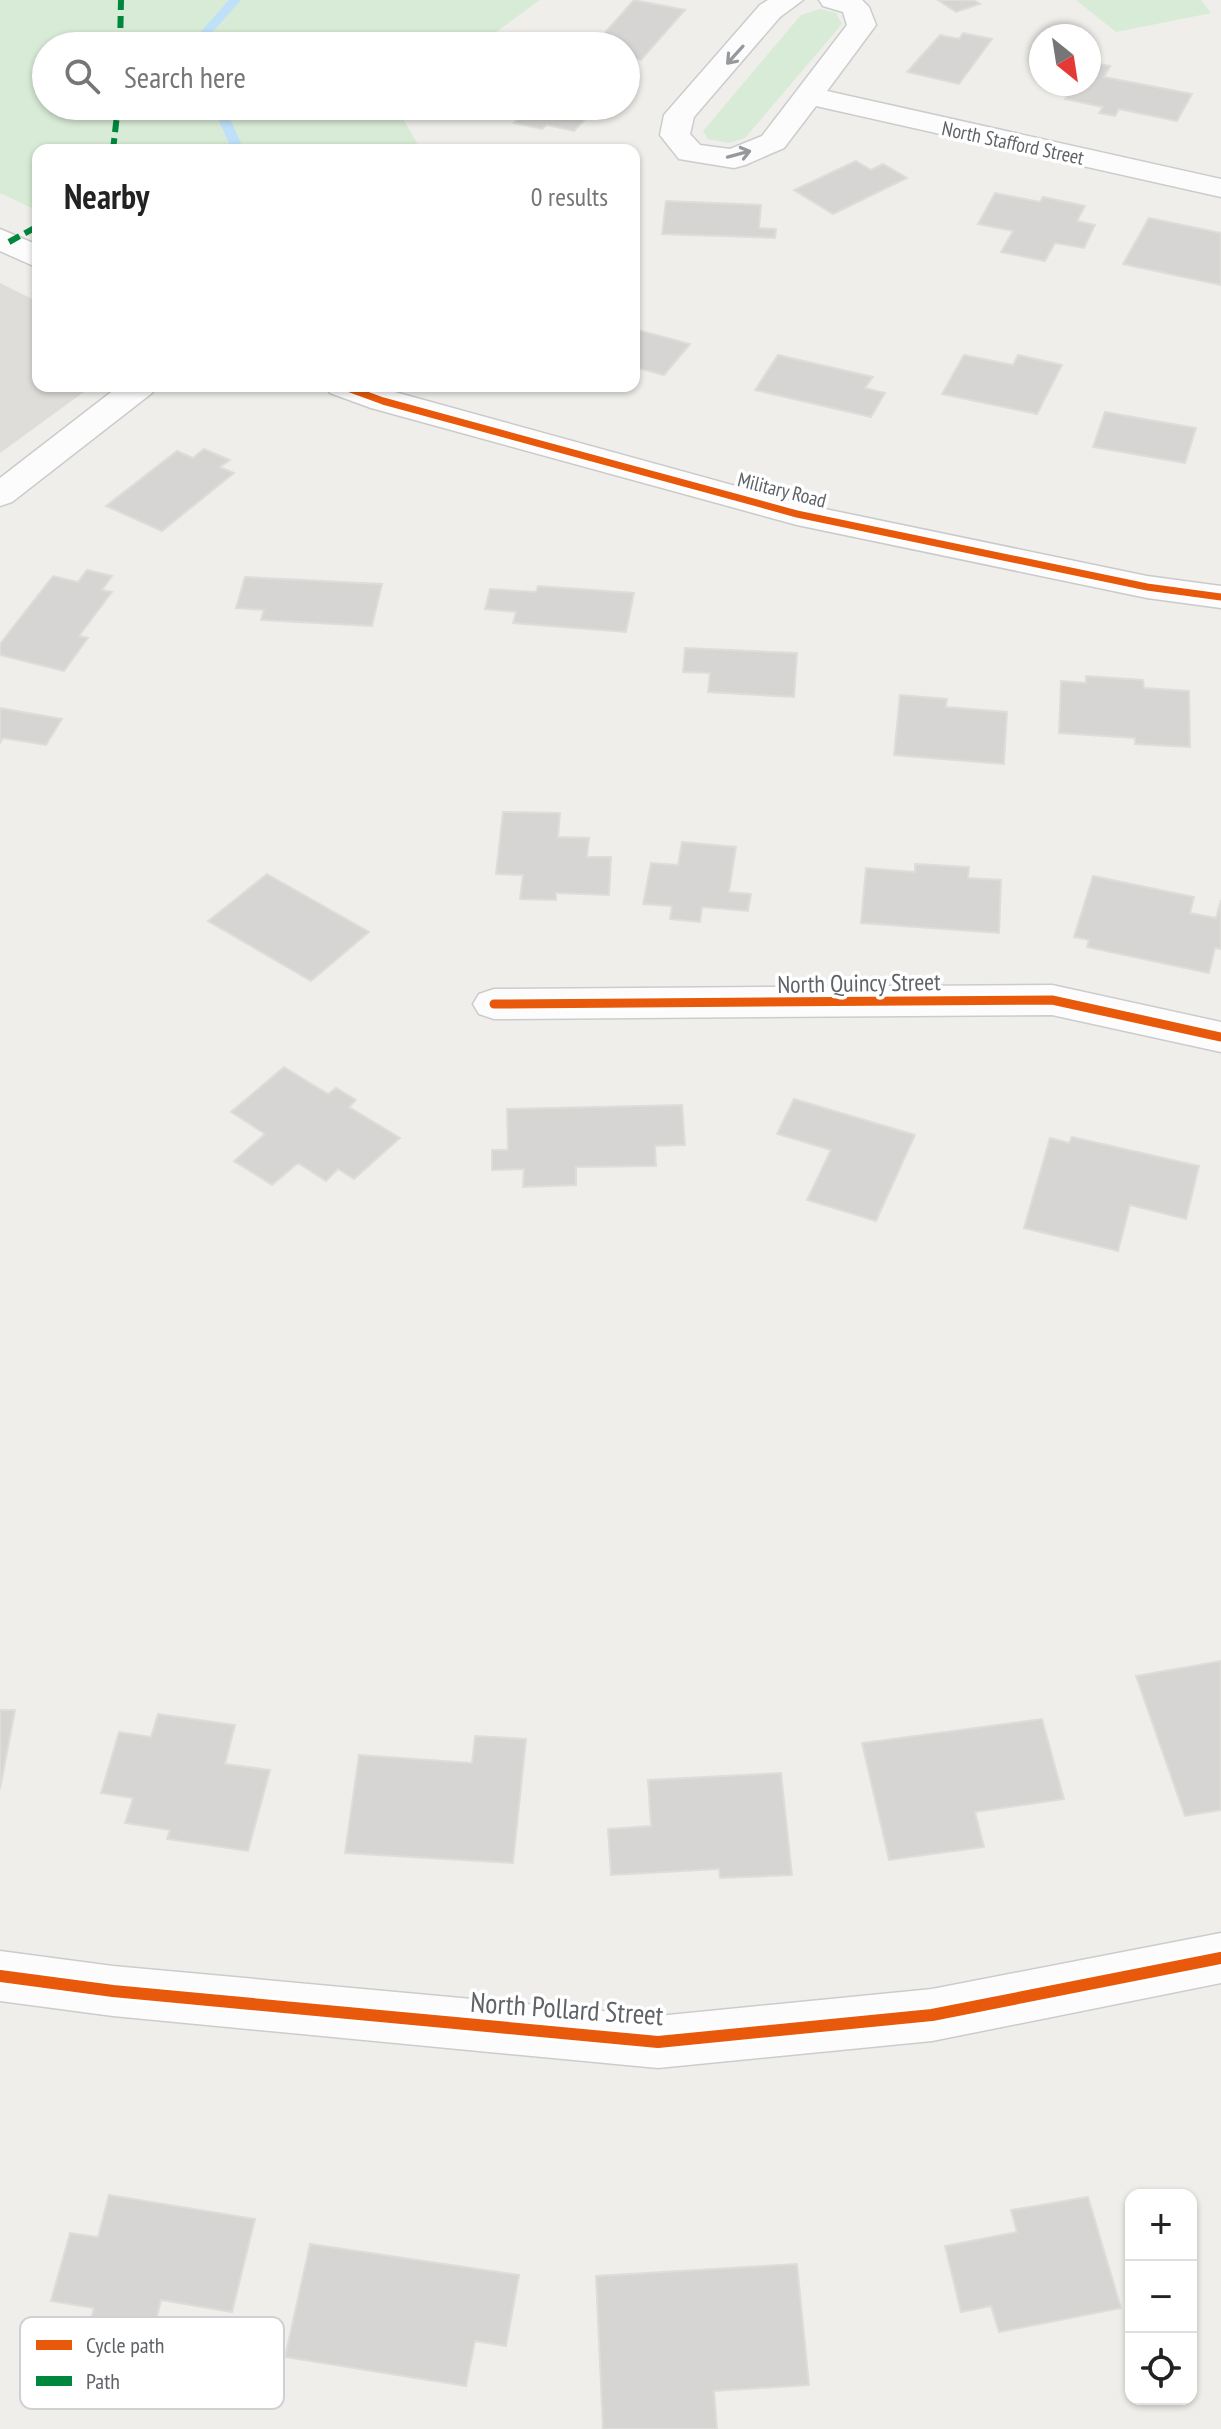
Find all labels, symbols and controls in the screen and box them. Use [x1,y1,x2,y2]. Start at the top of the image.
north arrow [1029,24,1101,96]
search box [32,32,640,120]
one-way arrow [726,44,744,64]
icon: search [60,54,104,98]
text: Search here [124,57,246,96]
street label: North Stafford Street [940,115,1087,171]
one-way arrow [726,146,751,161]
text: Nearby [64,174,149,218]
text: 0 results [531,180,608,213]
street label: Military Road [735,466,829,514]
street label: North Quincy Street [777,966,941,1000]
street label: North Pollard Street [469,1983,665,2033]
map controls [1125,2189,1197,2405]
button: + [1125,2189,1197,2261]
button: − [1125,2261,1197,2333]
legend [20,2317,284,2409]
text: Cycle path [86,2331,164,2359]
button: locate [1125,2333,1197,2405]
text: Path [86,2367,120,2395]

